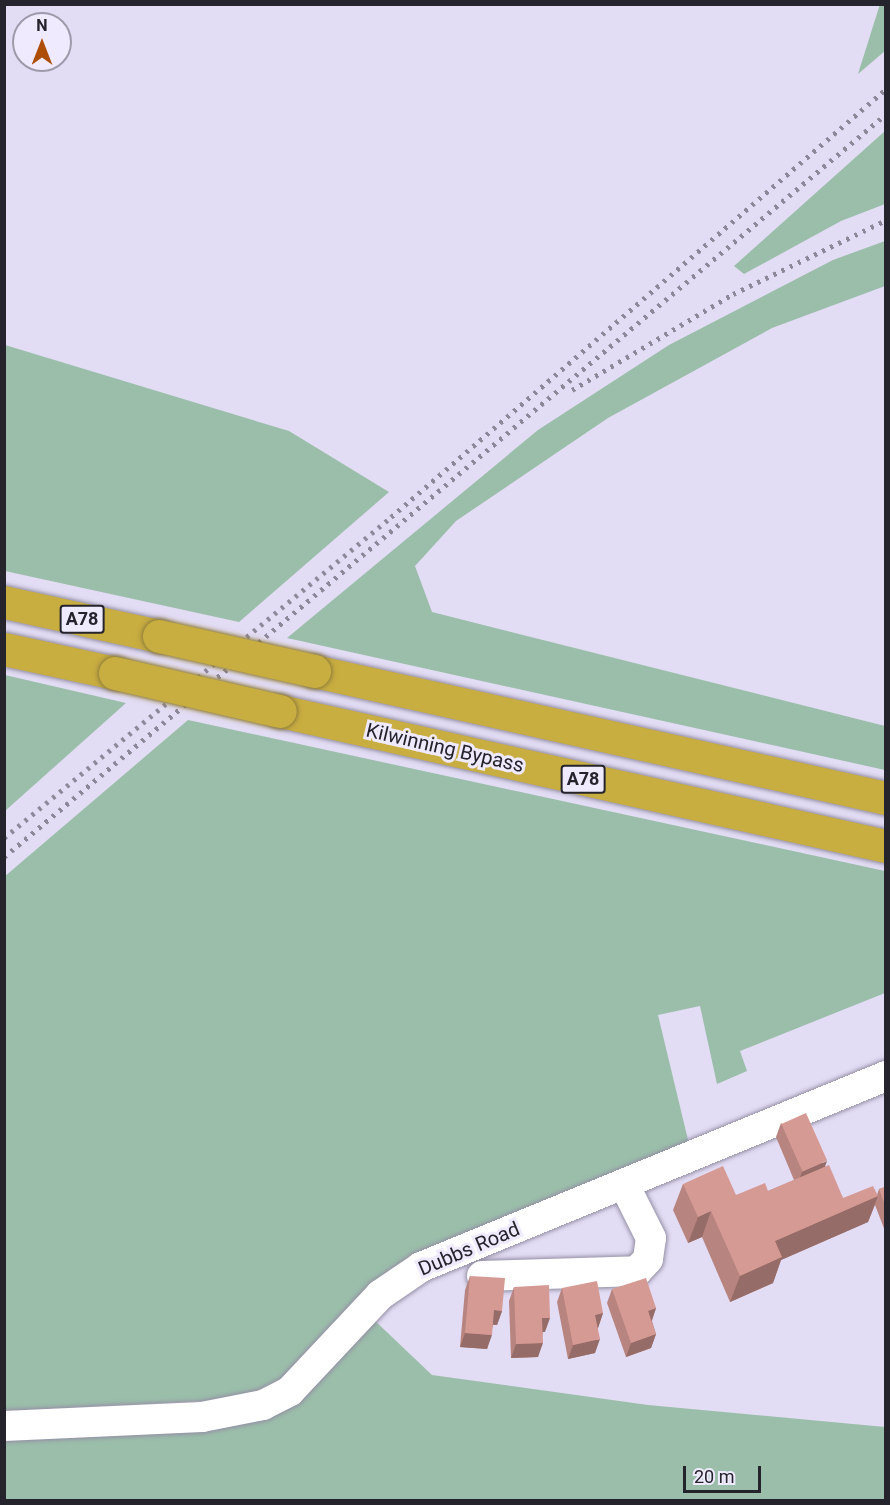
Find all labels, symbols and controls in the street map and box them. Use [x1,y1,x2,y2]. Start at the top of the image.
north arrow [12,12,72,72]
text: N [36,16,48,35]
road number: A78 [60,604,104,634]
street label: Kilwinning Bypass [364,718,526,778]
road number: A78 [560,764,606,794]
street label: Dubbs Road [415,1217,523,1281]
scale bar [686,1454,764,1492]
text: 20 m [694,1466,734,1487]

